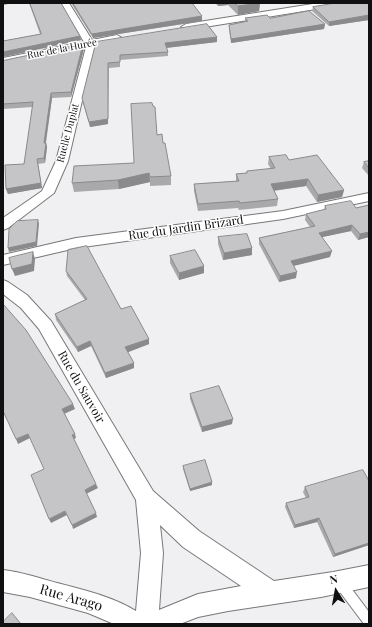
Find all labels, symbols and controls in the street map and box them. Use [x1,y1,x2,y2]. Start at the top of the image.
street label: Rue de la Hurée [26,36,98,62]
street label: Ruelle Duplat [54,102,82,164]
street label: Rue du Jardin Brizard [127,213,245,243]
street label: Rue du Sauvoir [54,348,108,426]
north arrow [316,571,356,611]
text: N [328,571,339,587]
street label: Rue Arago [38,581,104,615]

